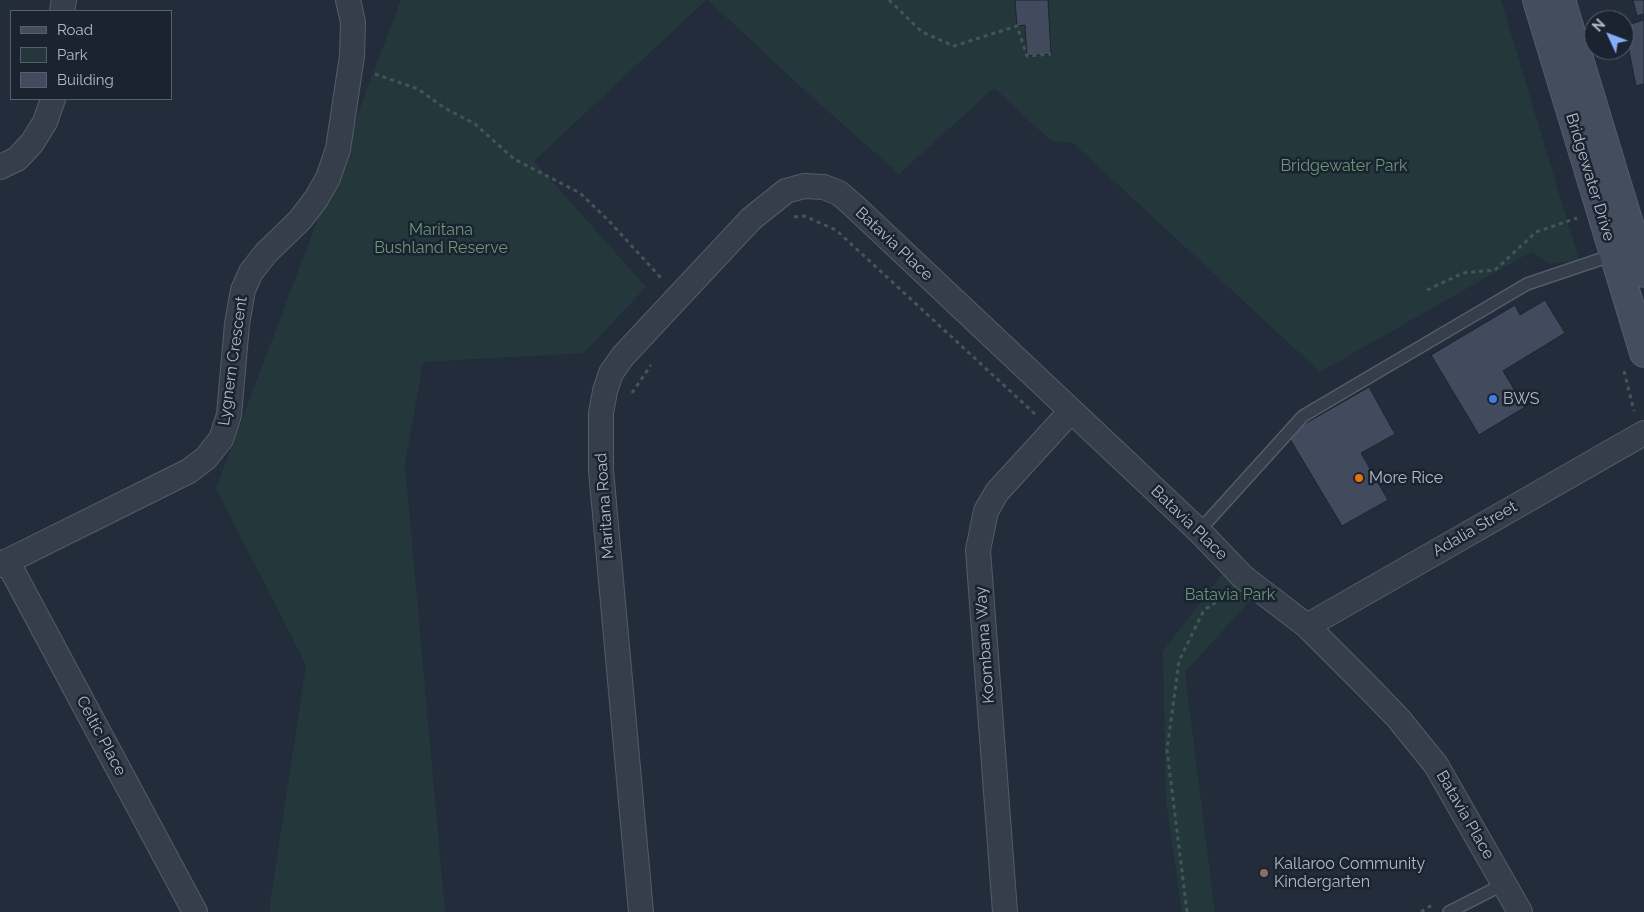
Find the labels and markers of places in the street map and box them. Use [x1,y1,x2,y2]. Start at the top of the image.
place label: BWS [1503,389,1539,409]
marker: BWS [1487,393,1499,405]
place label: More Rice [1369,468,1443,488]
marker: More Rice [1353,472,1365,484]
place label: Kallaroo Community Kindergarten [1274,854,1425,892]
marker: Kallaroo Community Kindergarten [1258,867,1270,879]

